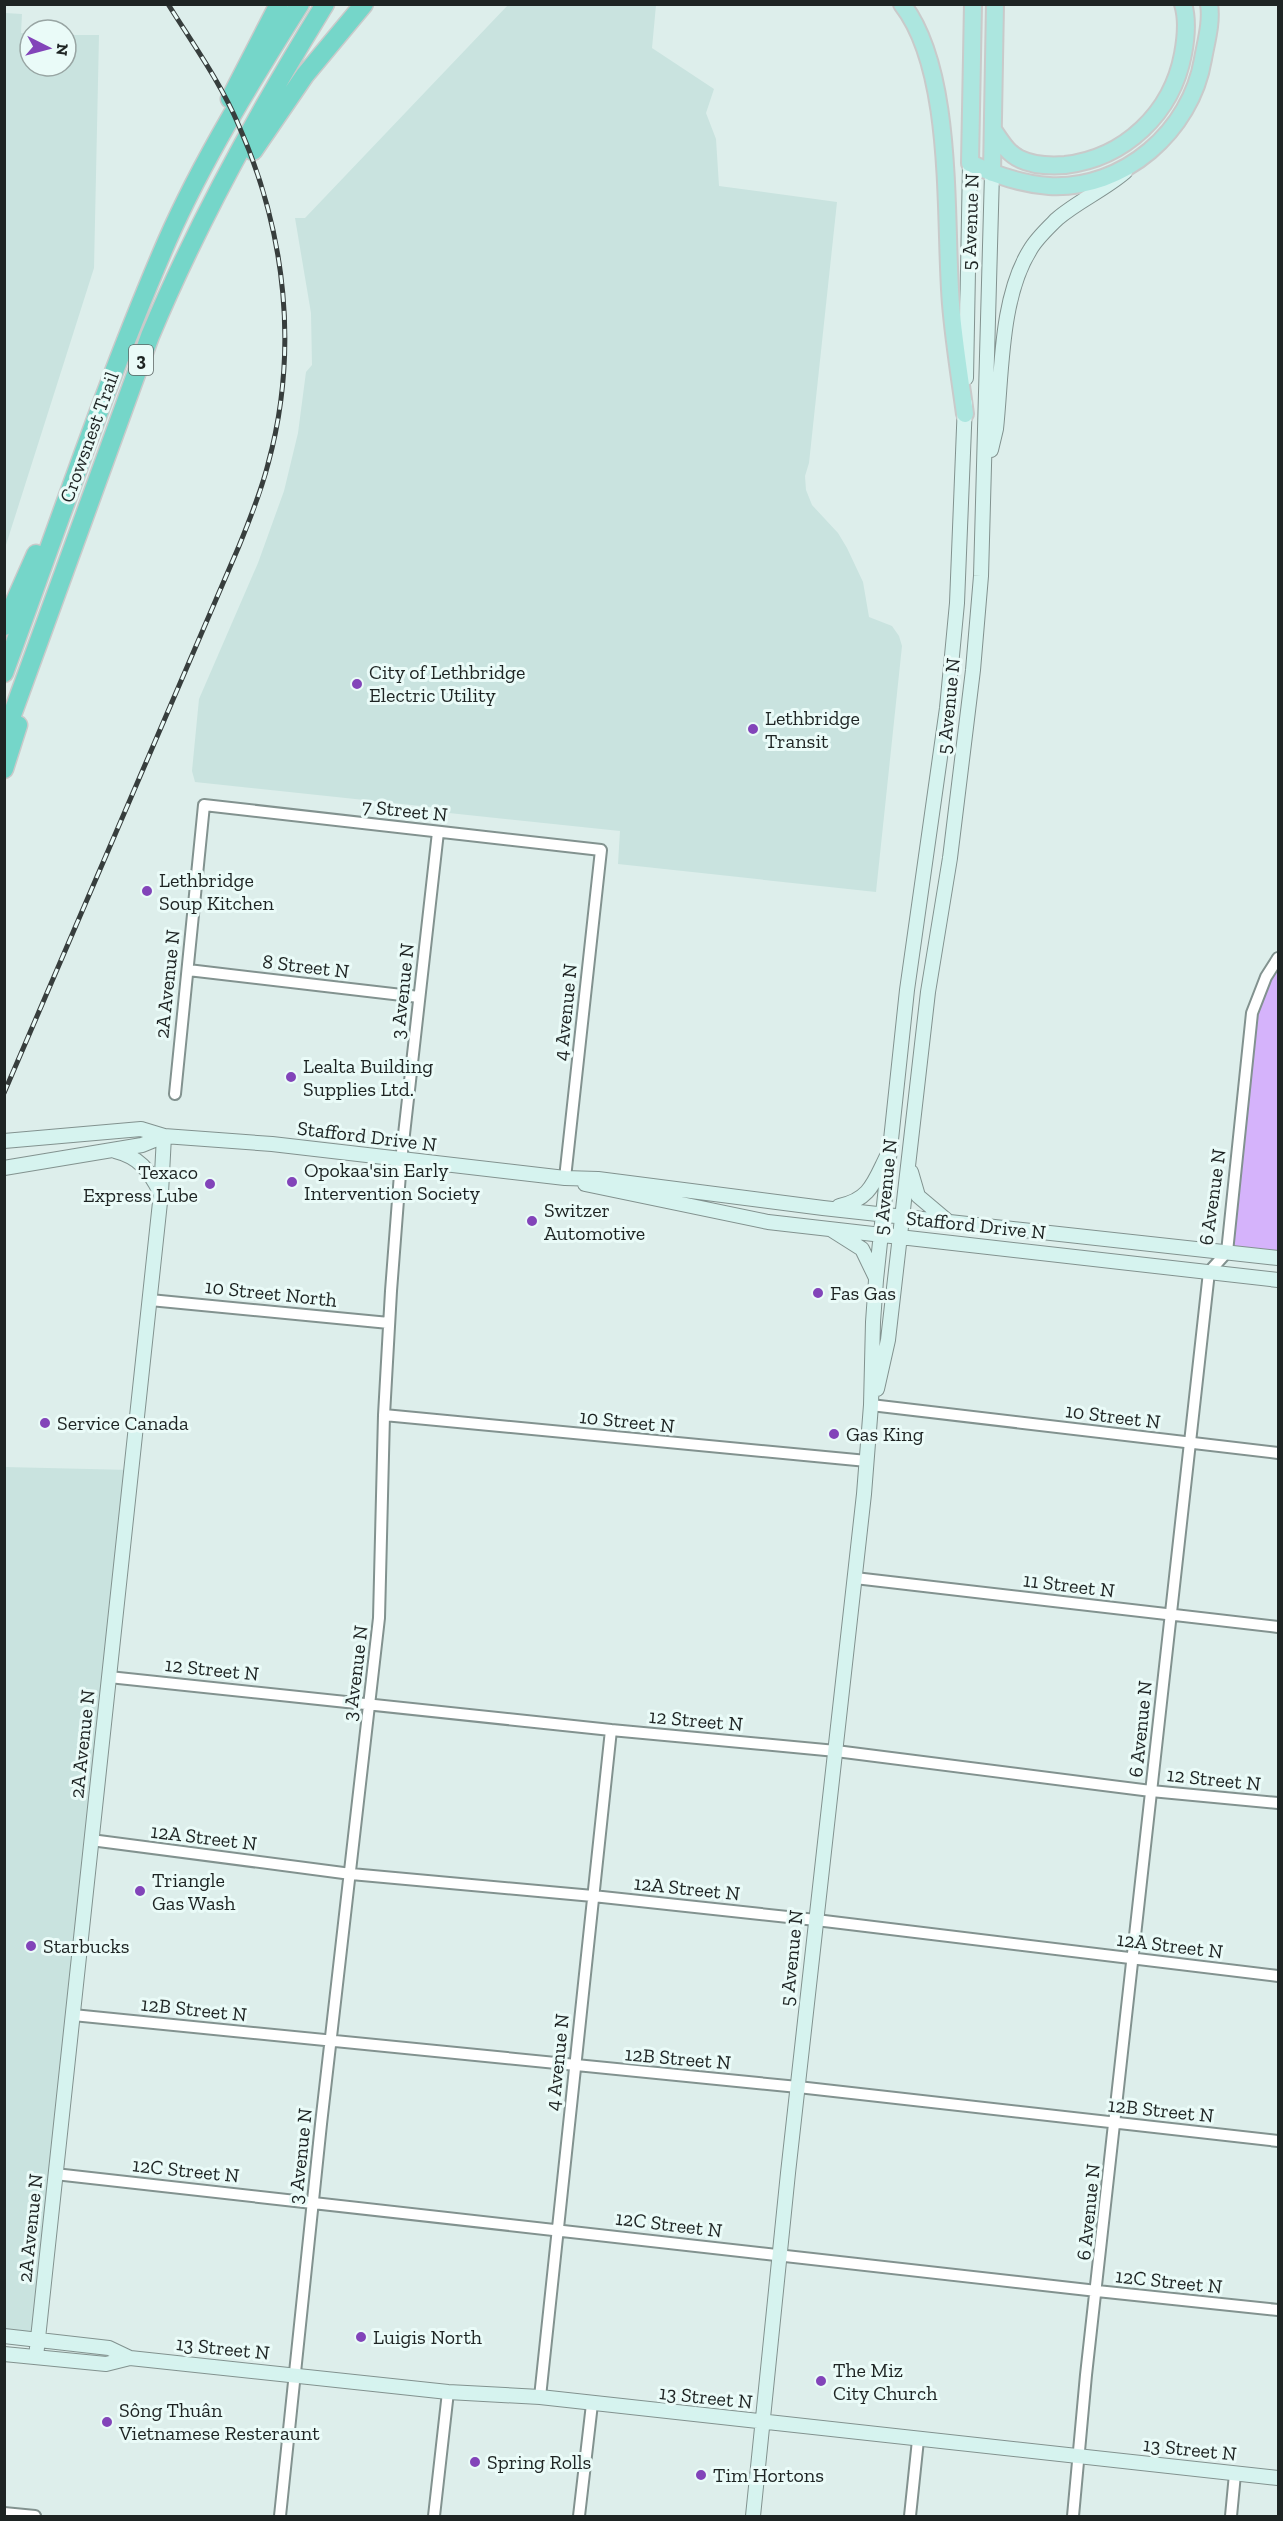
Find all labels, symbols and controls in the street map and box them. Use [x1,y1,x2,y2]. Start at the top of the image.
north arrow [18,18,78,78]
text: N [52,42,73,57]
street label: 5 Avenue N [956,173,984,271]
road number: 3 [129,345,153,375]
street label: Crowsnest Trail [54,368,124,506]
street label: 5 Avenue N [931,656,965,755]
place label: City of Lethbridge Electric Utility [369,660,525,707]
marker: City of Lethbridge Electric Utility [350,677,364,691]
place label: Lethbridge Transit [765,706,860,753]
marker: Lethbridge Transit [746,722,760,736]
street label: 7 Street N [361,794,449,826]
place label: Lethbridge Soup Kitchen [159,868,274,915]
marker: Lethbridge Soup Kitchen [140,884,154,898]
street label: 2A Avenue N [149,928,185,1040]
street label: 3 Avenue N [385,942,419,1040]
street label: 8 Street N [261,949,351,983]
street label: 4 Avenue N [548,962,582,1062]
place label: Lealta Building Supplies Ltd. [303,1054,433,1101]
marker: Lealta Building Supplies Ltd. [284,1070,298,1084]
street label: Stafford Drive N [296,1116,438,1156]
street label: 5 Avenue N [868,1137,902,1236]
street label: 6 Avenue N [1193,1147,1231,1247]
place label: Opokaa'sin Early Intervention Society [304,1158,481,1205]
place label: Texaco Express Lube [83,1160,198,1207]
marker: Opokaa'sin Early Intervention Society [285,1175,299,1189]
marker: Texaco Express Lube [203,1177,217,1191]
place label: Switzer Automotive [544,1198,645,1245]
street label: Stafford Drive N [905,1206,1047,1244]
marker: Switzer Automotive [525,1214,539,1228]
street label: 10 Street North [204,1274,339,1312]
place label: Fas Gas [830,1281,896,1305]
marker: Fas Gas [811,1286,825,1300]
street label: 10 Street N [1064,1398,1162,1434]
street label: 10 Street N [578,1404,676,1438]
place label: Service Canada [57,1411,189,1435]
marker: Service Canada [38,1416,52,1430]
place label: Gas King [846,1422,924,1446]
marker: Gas King [827,1427,841,1441]
street label: 11 Street N [1022,1567,1116,1603]
street label: 3 Avenue N [337,1623,373,1722]
street label: 12 Street N [164,1652,261,1686]
street label: 6 Avenue N [1123,1679,1157,1779]
street label: 2A Avenue N [64,1688,100,1800]
street label: 12 Street N [648,1704,744,1736]
street label: 12 Street N [1166,1762,1263,1796]
street label: 12A Street N [150,1819,259,1855]
place label: Triangle Gas Wash [152,1868,236,1915]
street label: 12A Street N [633,1870,742,1906]
marker: Triangle Gas Wash [133,1884,147,1898]
street label: 5 Avenue N [774,1908,808,2007]
street label: 12A Street N [1116,1927,1225,1963]
place label: Starbucks [43,1934,129,1958]
marker: Starbucks [24,1939,38,1953]
street label: 12B Street N [140,1991,249,2027]
street label: 4 Avenue N [540,2012,574,2112]
street label: 12B Street N [624,2041,732,2075]
street label: 12B Street N [1107,2092,1216,2128]
street label: 3 Avenue N [283,2107,317,2205]
street label: 12C Street N [131,2152,241,2188]
street label: 6 Avenue N [1071,2162,1105,2262]
street label: 2A Avenue N [12,2172,48,2284]
street label: 12C Street N [614,2206,724,2242]
street label: 12C Street N [1114,2263,1224,2299]
place label: Luigis North [373,2325,483,2349]
marker: Luigis North [354,2330,368,2344]
street label: 13 Street N [175,2331,271,2365]
place label: The Miz City Church [833,2358,938,2405]
marker: The Miz City Church [814,2374,828,2388]
street label: 13 Street N [658,2380,754,2414]
place label: Sông Thuân Vietnamese Resteraunt [118,2398,320,2445]
marker: Sông Thuân Vietnamese Resteraunt [100,2415,114,2429]
street label: 13 Street N [1142,2432,1238,2466]
place label: Spring Rolls [487,2450,591,2474]
marker: Spring Rolls [468,2455,482,2469]
place label: Tim Hortons [713,2463,824,2487]
marker: Tim Hortons [694,2468,708,2482]

